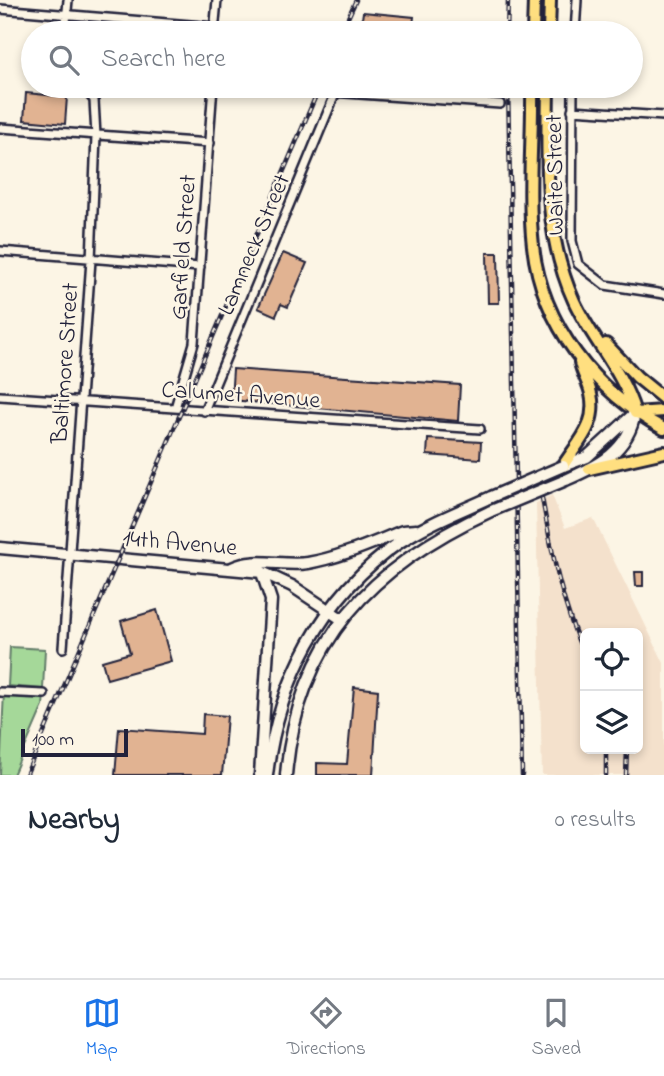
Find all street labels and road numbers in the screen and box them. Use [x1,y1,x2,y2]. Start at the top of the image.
street label: Waite Street [538,114,575,236]
street label: Lamneck Street [210,169,301,321]
street label: Garfield Street [162,173,207,321]
street label: Baltimore Street [43,281,90,446]
street label: Calumet Avenue [160,373,322,420]
street label: 14th Avenue [121,522,239,567]

